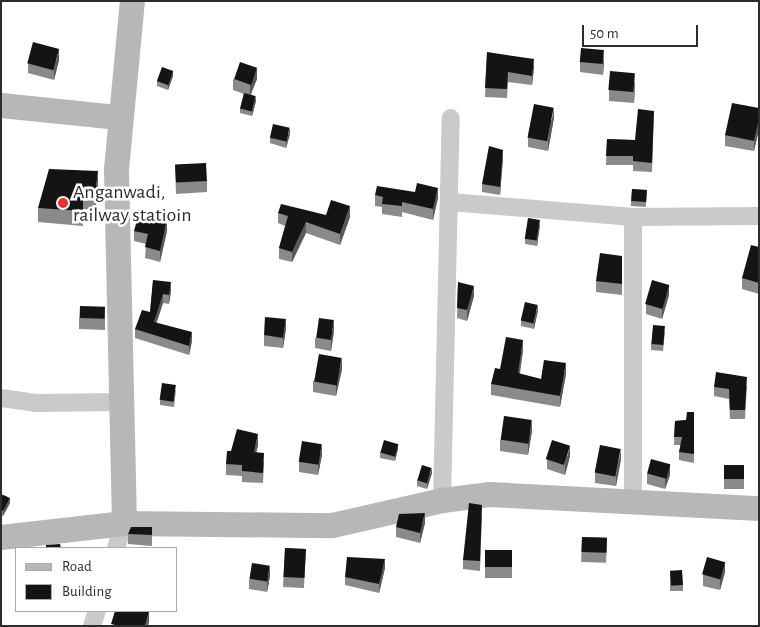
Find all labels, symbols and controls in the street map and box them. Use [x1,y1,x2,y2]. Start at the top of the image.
scale bar [585,15,701,47]
text: 50 m [590,26,619,41]
place label: Anganwadi, railway statioin [73,180,191,227]
marker: Anganwadi, railway statioin [57,197,69,209]
legend [15,547,178,612]
text: Road [62,559,92,574]
text: Building [62,584,112,599]

